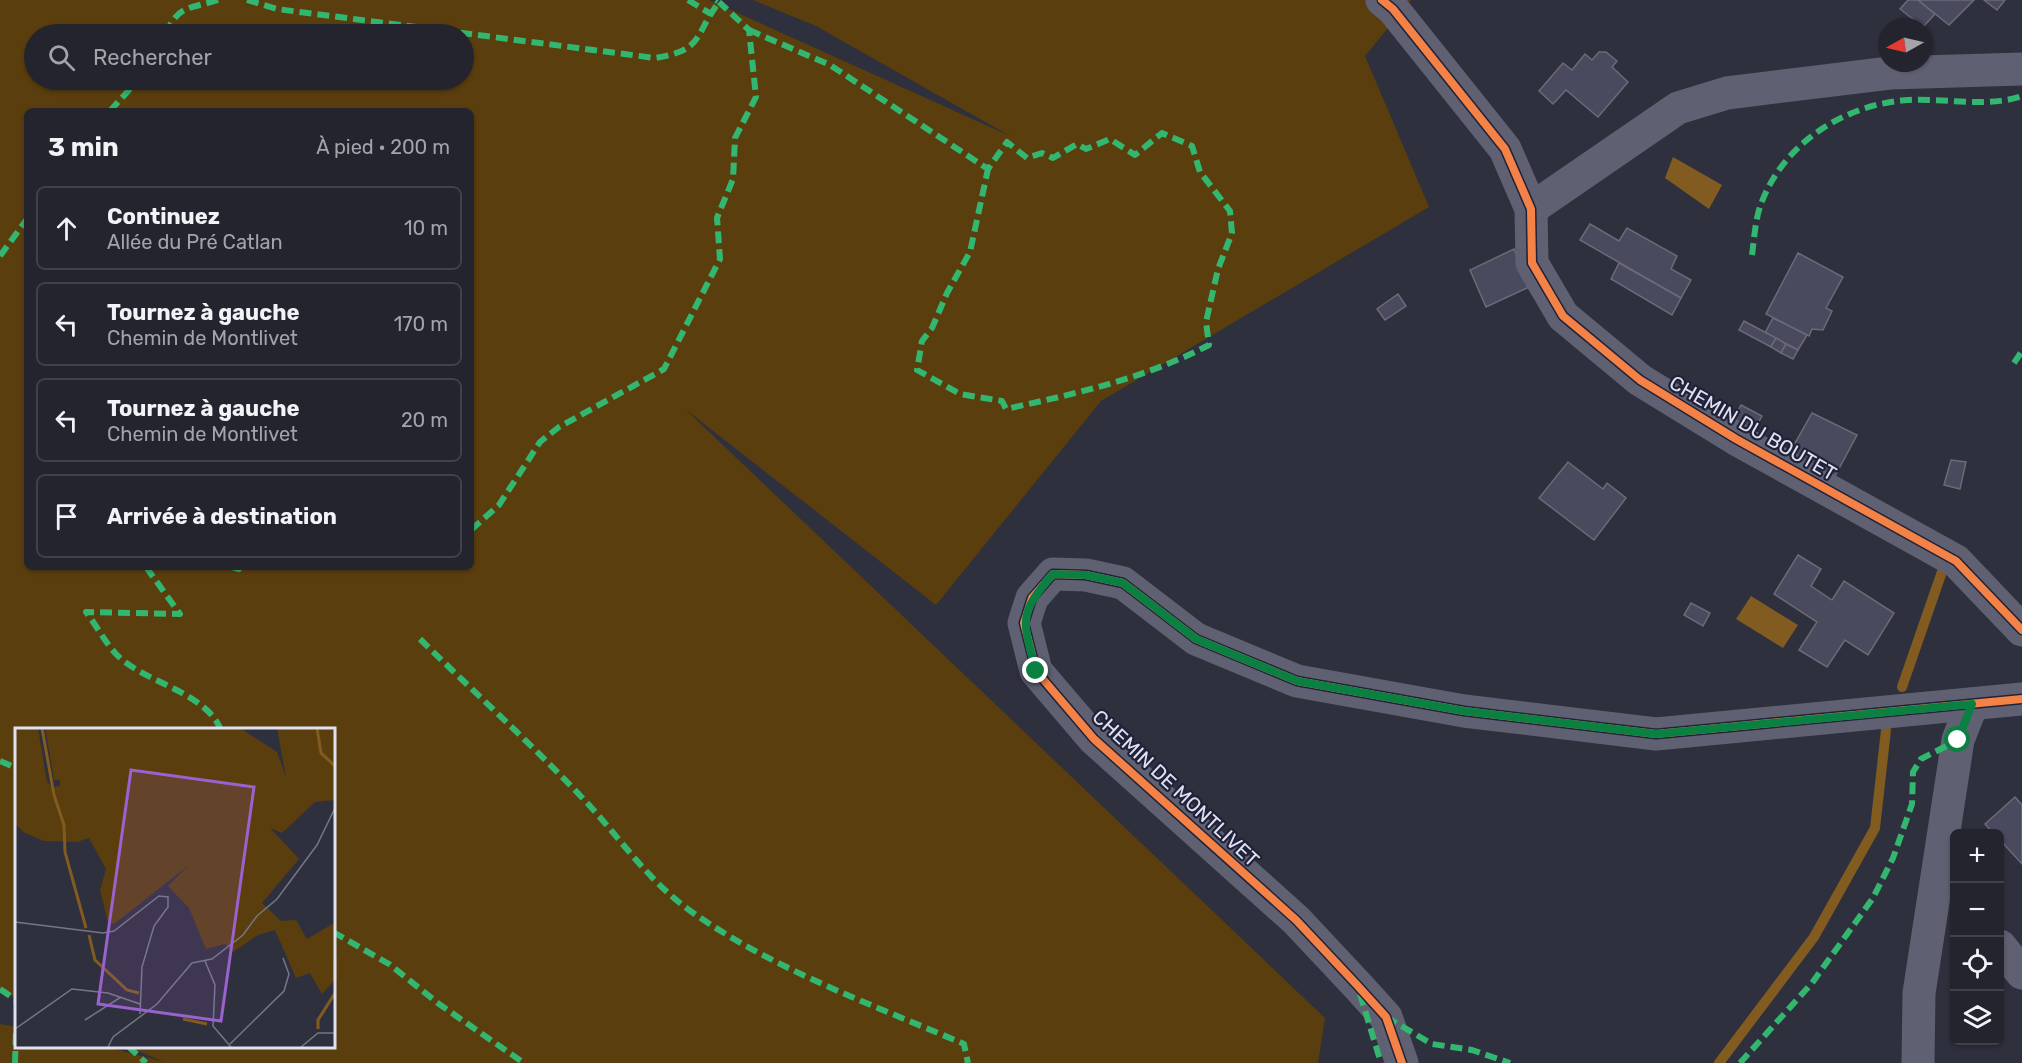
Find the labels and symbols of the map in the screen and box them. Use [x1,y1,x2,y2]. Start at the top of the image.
north arrow [1878,18,1932,72]
street label: CHEMIN DU BOUTET [1665,370,1841,486]
route end [1022,657,1048,683]
street label: CHEMIN DE MONTLIVET [1088,705,1265,872]
route start [1944,726,1970,752]
inset map [15,728,334,1048]

